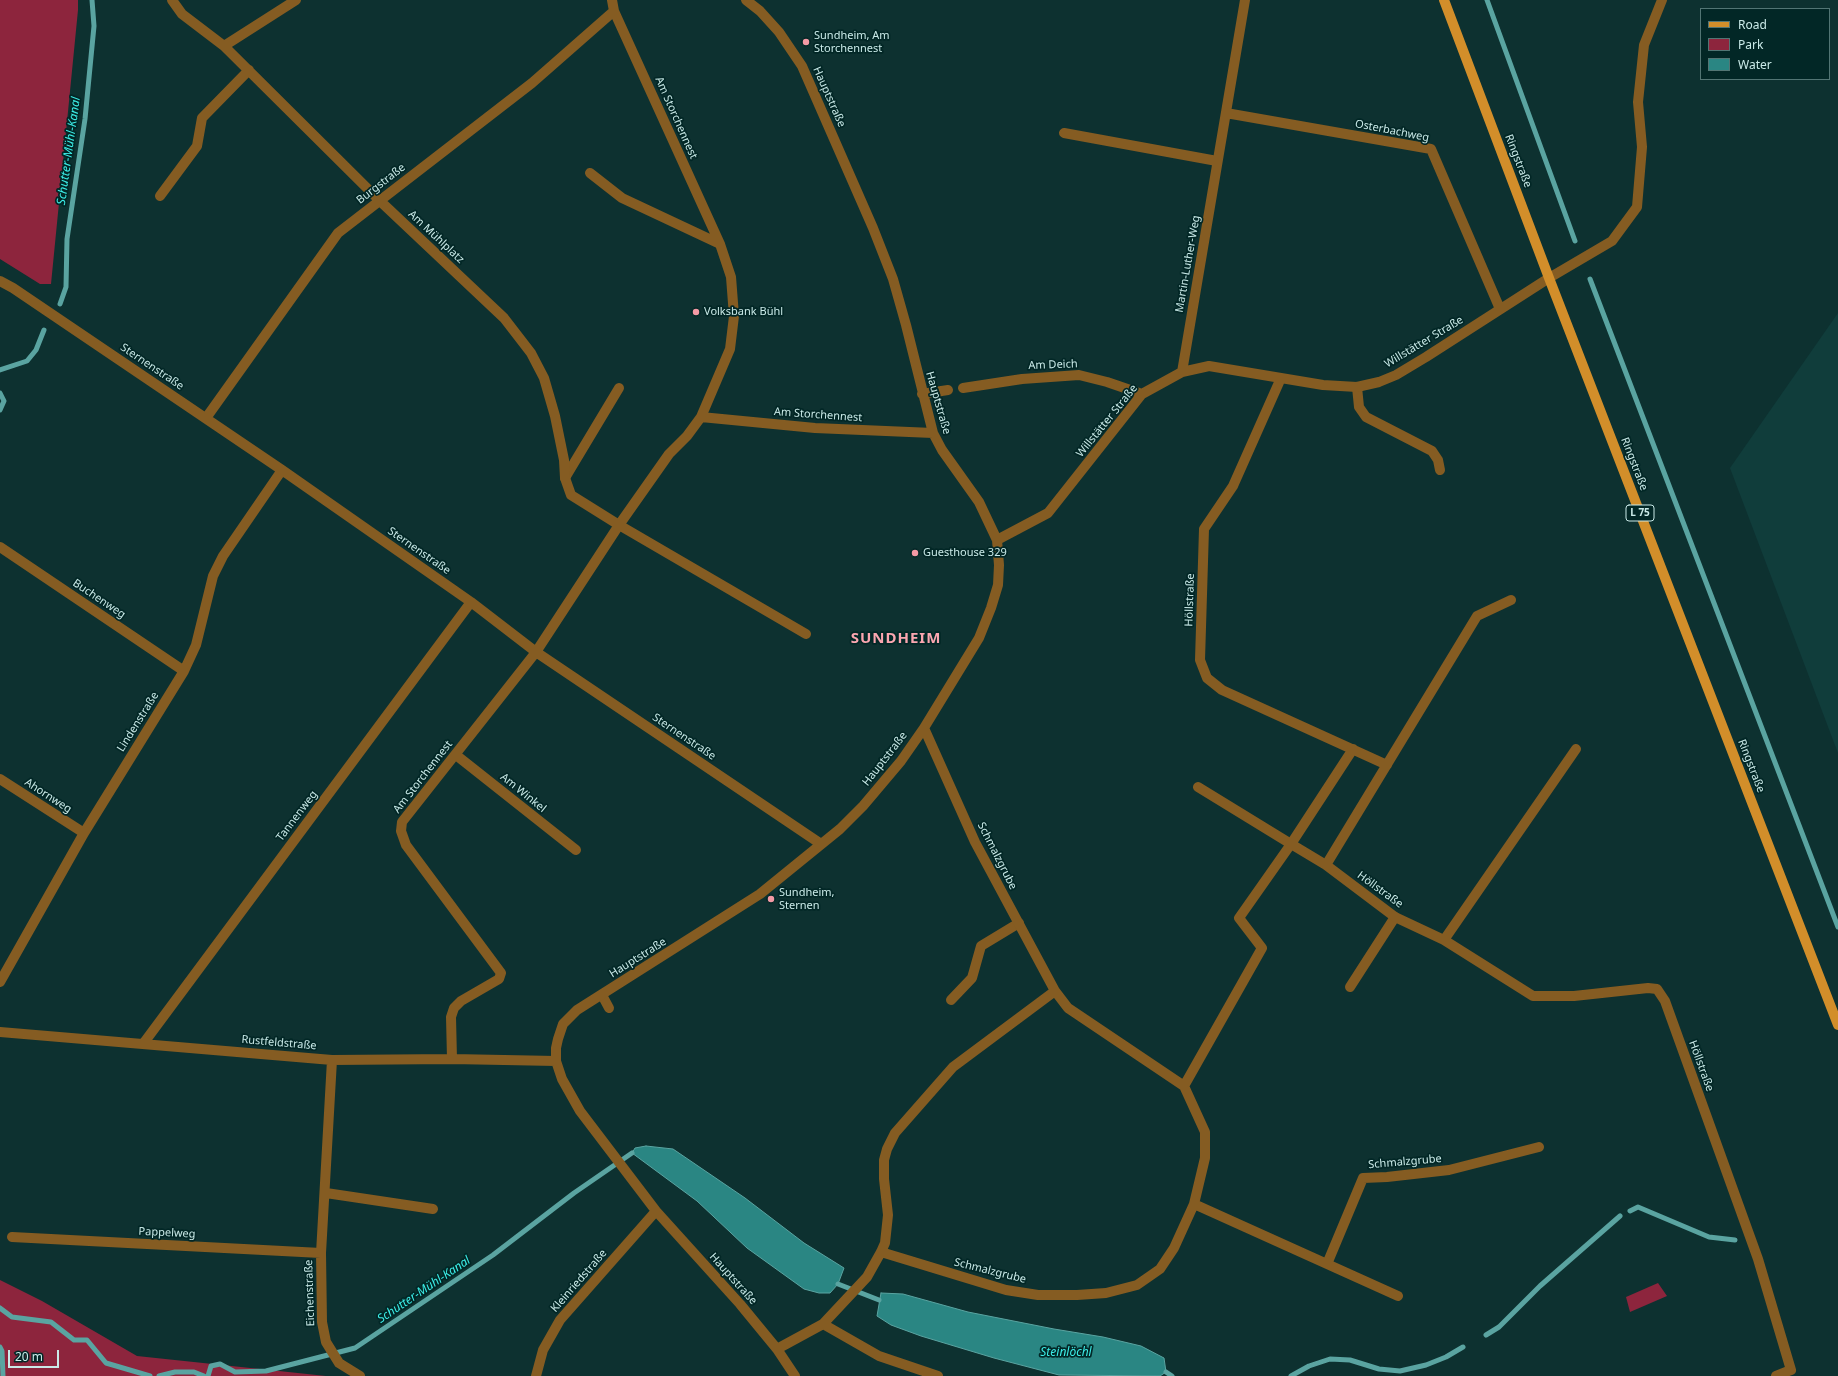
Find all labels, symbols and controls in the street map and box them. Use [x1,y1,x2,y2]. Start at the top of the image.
legend [1700,8,1830,80]
text: Road [1738,16,1767,33]
place label: Sundheim, Am Storchennest [814,29,890,55]
text: Park [1738,36,1763,53]
marker: Sundheim, Am Storchennest [801,37,811,47]
text: Water [1738,56,1772,73]
street label: Hauptstraße [810,65,848,129]
street label: Am Storchennest [652,75,700,161]
water label: Schutter-Mühl-Kanal [54,96,84,206]
street label: Osterbachweg [1354,117,1430,145]
street label: Ringstraße [1502,132,1534,190]
street label: Burgstraße [354,161,408,207]
street label: Am Mühlplatz [405,208,467,266]
street label: Martin-Luther-Weg [1173,214,1203,314]
place label: Volksbank Bühl [704,305,783,319]
marker: Volksbank Bühl [691,307,701,317]
street label: Willstätter Straße [1382,313,1466,371]
street label: Sternenstraße [118,341,186,393]
street label: Am Deich [1028,358,1078,372]
street label: Hauptstraße [923,370,953,436]
street label: Willstätter Straße [1074,382,1140,460]
street label: Am Storchennest [773,405,863,425]
street label: Ringstraße [1618,435,1650,493]
road number: L 75 [1626,505,1654,521]
street label: Sternenstraße [385,525,453,577]
place label: Guesthouse 329 [923,546,1007,560]
marker: Guesthouse 329 [910,548,920,558]
street label: Höllstraße [1182,573,1198,627]
street label: Buchenweg [70,577,128,621]
district label: SUNDHEIM [851,630,941,648]
street label: Lindenstraße [114,690,162,754]
street label: Sternenstraße [650,711,718,763]
street label: Hauptstraße [860,729,910,789]
street label: Ringstraße [1735,737,1767,795]
street label: Am Storchennest [391,738,455,816]
street label: Am Winkel [497,771,549,815]
street label: Ahornweg [22,776,74,816]
street label: Tannenweg [274,788,320,844]
street label: Schmalzgrube [974,820,1020,892]
street label: Höllstraße [1355,869,1405,911]
place label: Sundheim, Sternen [779,886,834,912]
marker: Sundheim, Sternen [766,894,776,904]
street label: Hauptstraße [607,935,669,981]
street label: Rustfeldstraße [241,1033,317,1053]
street label: Höllstraße [1686,1039,1716,1093]
street label: Schmalzgrube [1368,1152,1442,1172]
street label: Pappelweg [138,1225,196,1241]
street label: Kleinriedstraße [548,1247,610,1315]
street label: Hauptstraße [706,1251,760,1307]
water label: Schutter-Mühl-Kanal [375,1254,473,1326]
street label: Schmalzgrube [953,1256,1027,1286]
street label: Eichenstraße [302,1259,318,1327]
scale bar [10,1342,61,1368]
water label: Steinlöchl [1040,1346,1092,1360]
text: 20 m [15,1348,43,1365]

